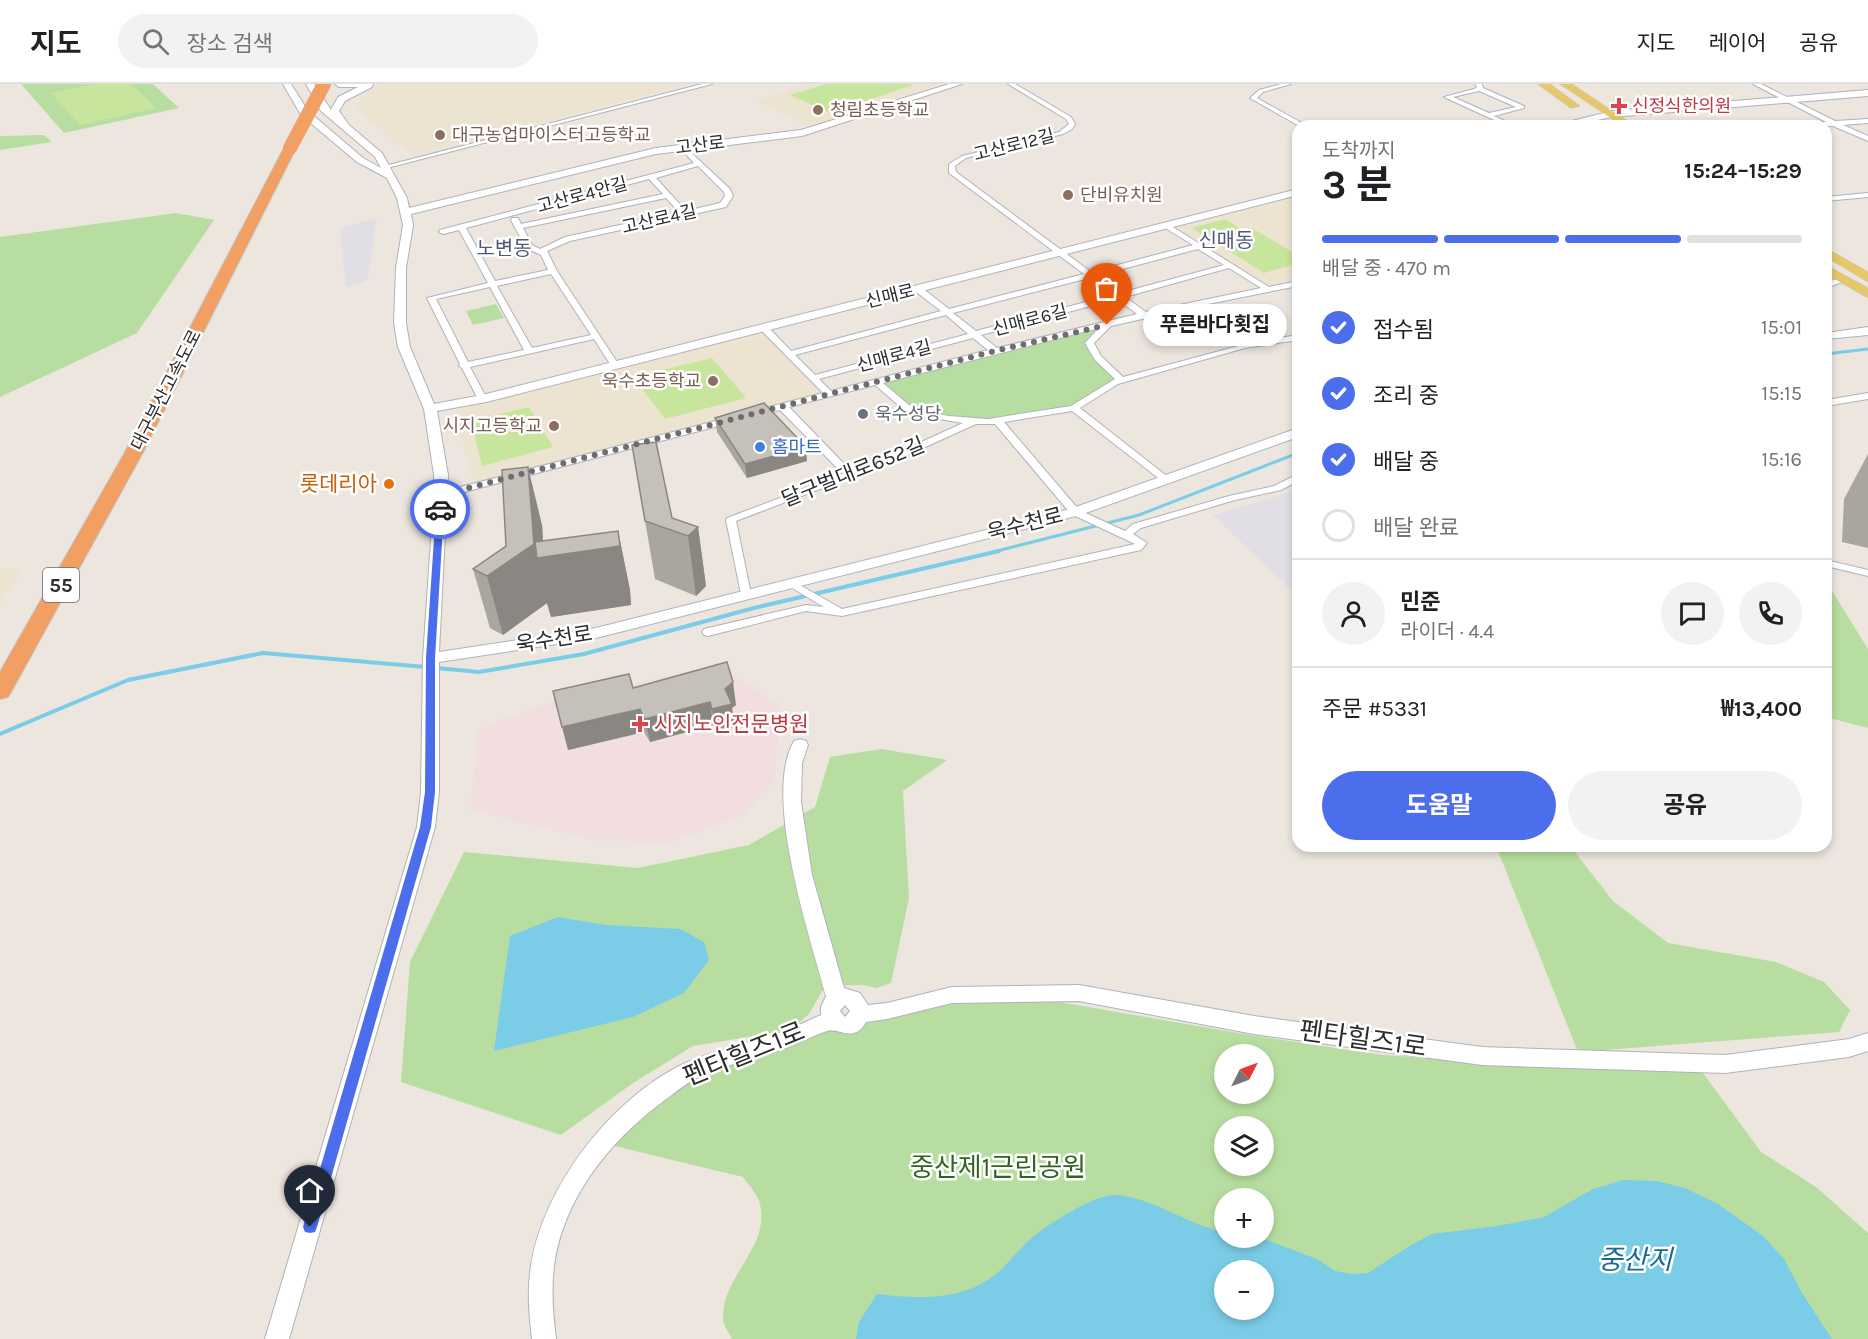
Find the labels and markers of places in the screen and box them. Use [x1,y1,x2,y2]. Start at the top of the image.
place label: 신정식한의원 [1632,95,1731,117]
marker: 신정식한의원 [1610,97,1628,115]
place label: 청림초등학교 [830,99,929,121]
marker: 청림초등학교 [811,103,825,117]
place label: 대구농업마이스터고등학교 [452,124,651,146]
marker: 대구농업마이스터고등학교 [433,128,447,142]
place label: 단비유치원 [1080,184,1163,206]
marker: 단비유치원 [1061,188,1075,202]
pin [1081,263,1132,325]
callout: 푸른바다횟집 [1143,304,1287,346]
place label: 욱수초등학교 [602,370,701,392]
marker: 욱수초등학교 [706,374,720,388]
place label: 욱수성당 [875,403,941,425]
marker: 욱수성당 [856,407,870,421]
place label: 시지고등학교 [443,415,542,437]
marker: 시지고등학교 [547,419,561,433]
place label: 홈마트 [772,436,822,458]
marker: 홈마트 [753,440,767,454]
place label: 롯데리아 [300,472,377,496]
marker: 롯데리아 [382,477,396,491]
place label: 시지노인전문병원 [654,712,809,736]
marker: 시지노인전문병원 [631,715,649,733]
pin [284,1165,335,1227]

